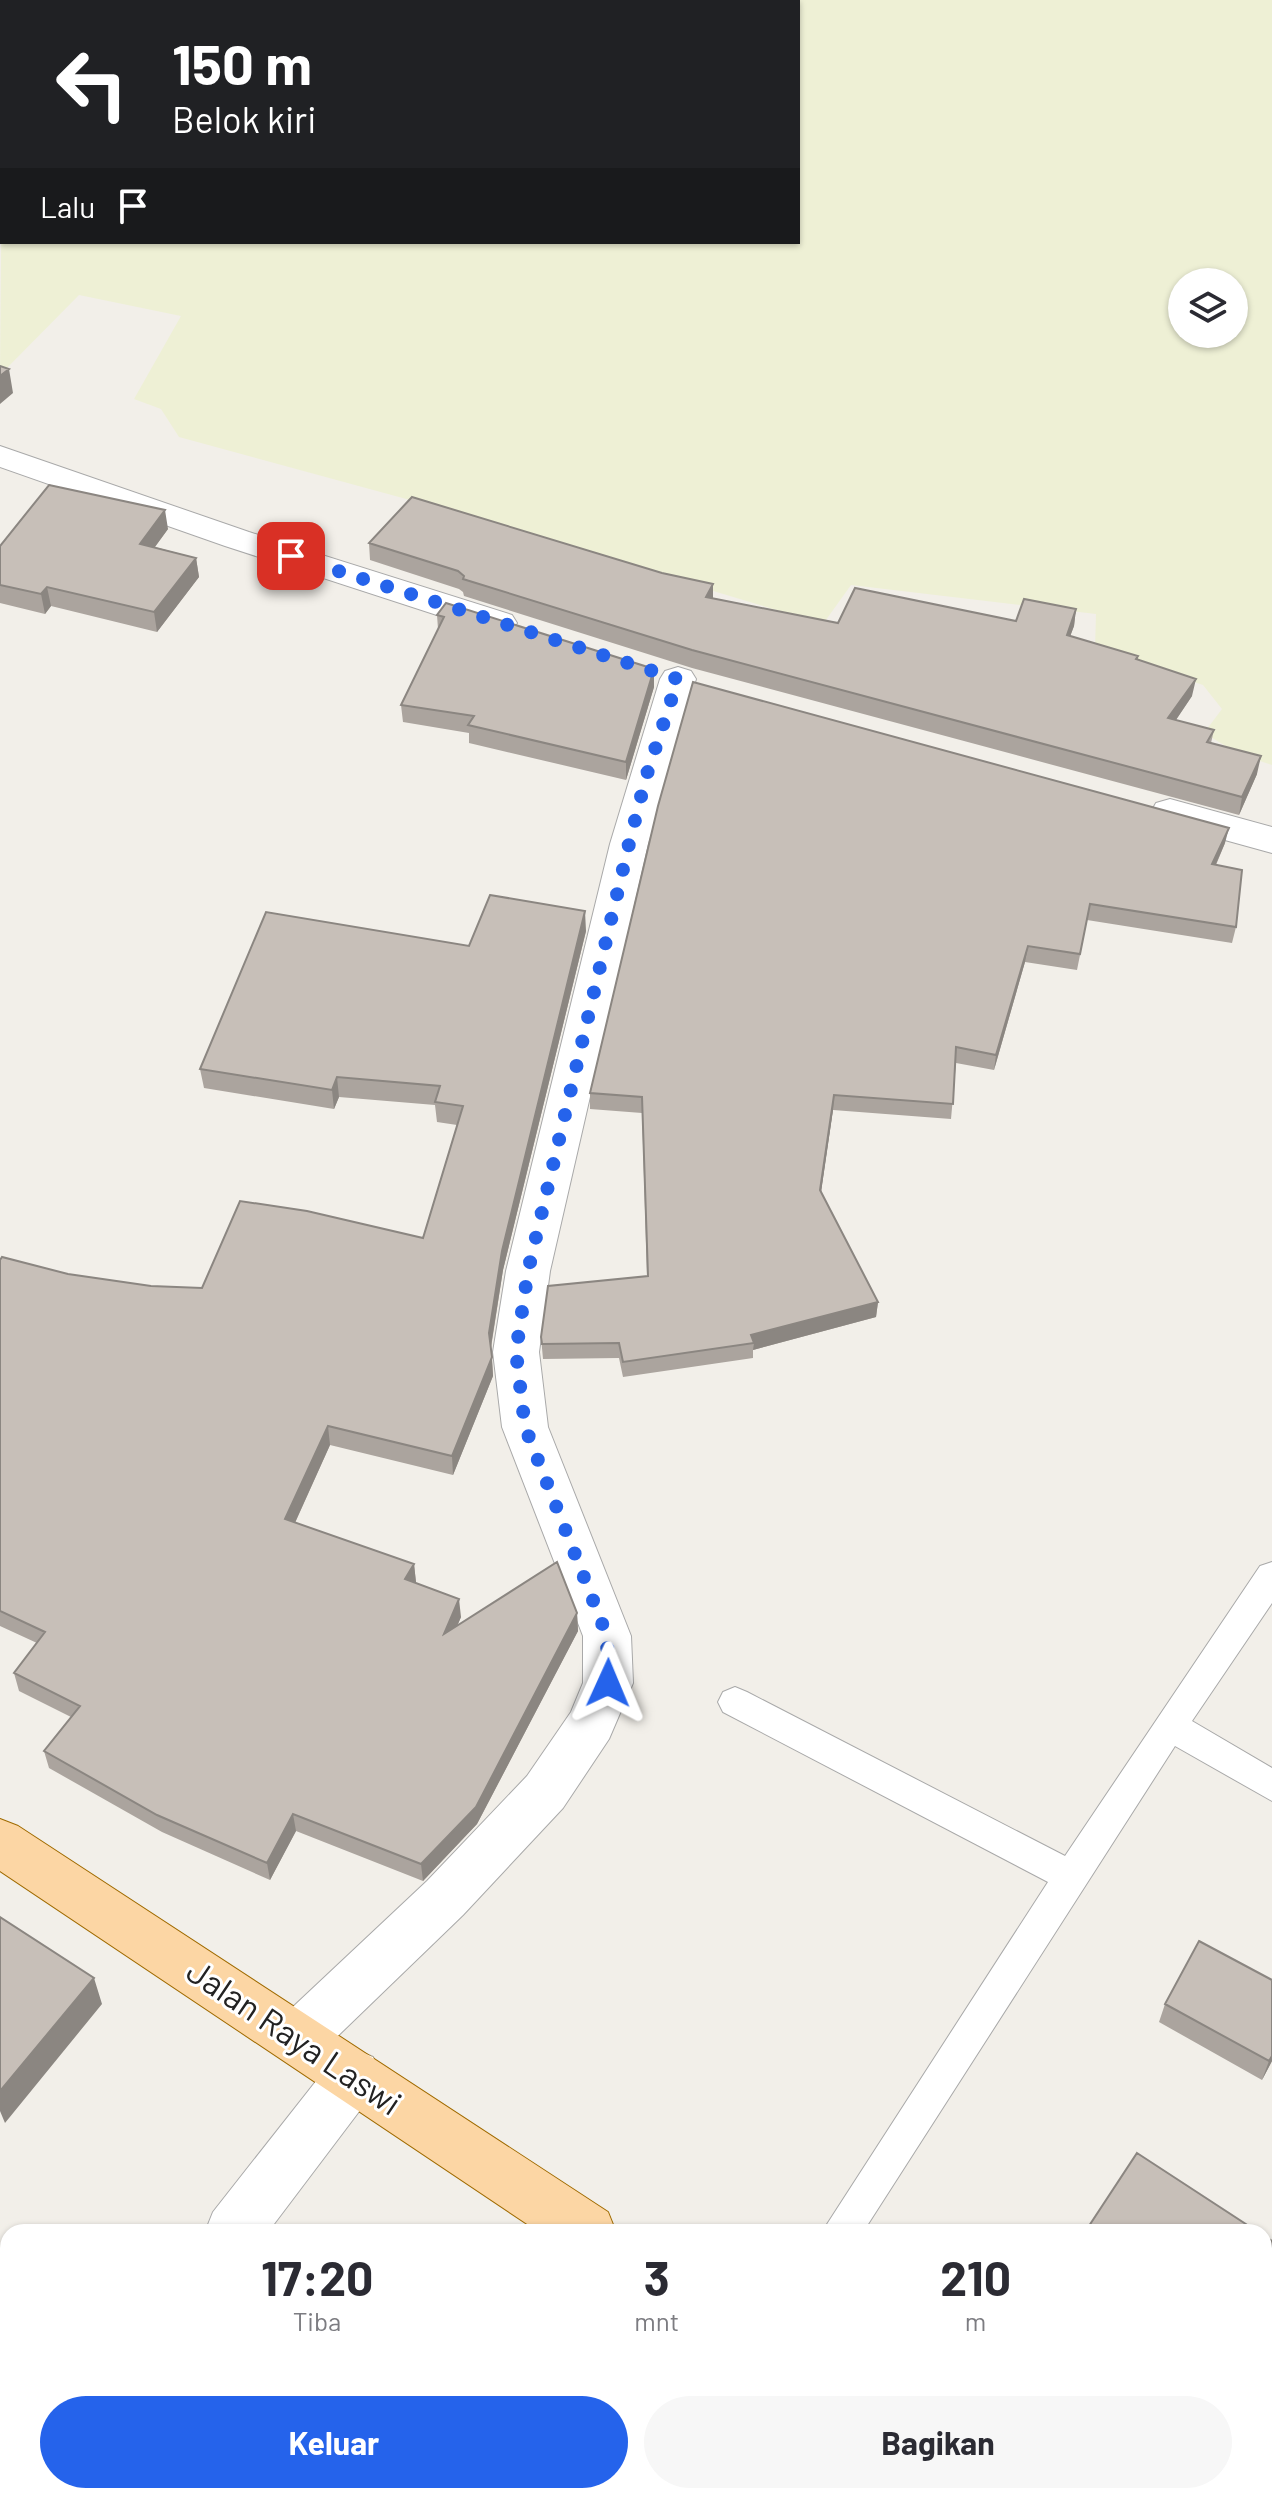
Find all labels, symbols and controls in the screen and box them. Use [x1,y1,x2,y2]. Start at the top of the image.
text: 150 m [172,29,312,96]
icon: left [40,32,144,136]
text: Belok kiri [172,97,316,140]
icon: arrive [111,184,155,228]
text: Lalu [40,188,95,224]
map controls [1168,268,1248,348]
button: layers [1168,268,1248,348]
pin [257,522,325,590]
icon: arrive [269,534,313,578]
position arrow [566,1641,650,1725]
street label: Jalan Raya Laswi [180,1949,410,2123]
text: 17:20 [261,2248,373,2306]
text: 3 [644,2248,670,2306]
text: 210 [940,2248,1011,2306]
text: Tiba [293,2305,341,2336]
text: mnt [634,2305,679,2336]
text: m [965,2305,986,2336]
button: Keluar [40,2396,628,2488]
button: Bagikan [644,2396,1232,2488]

